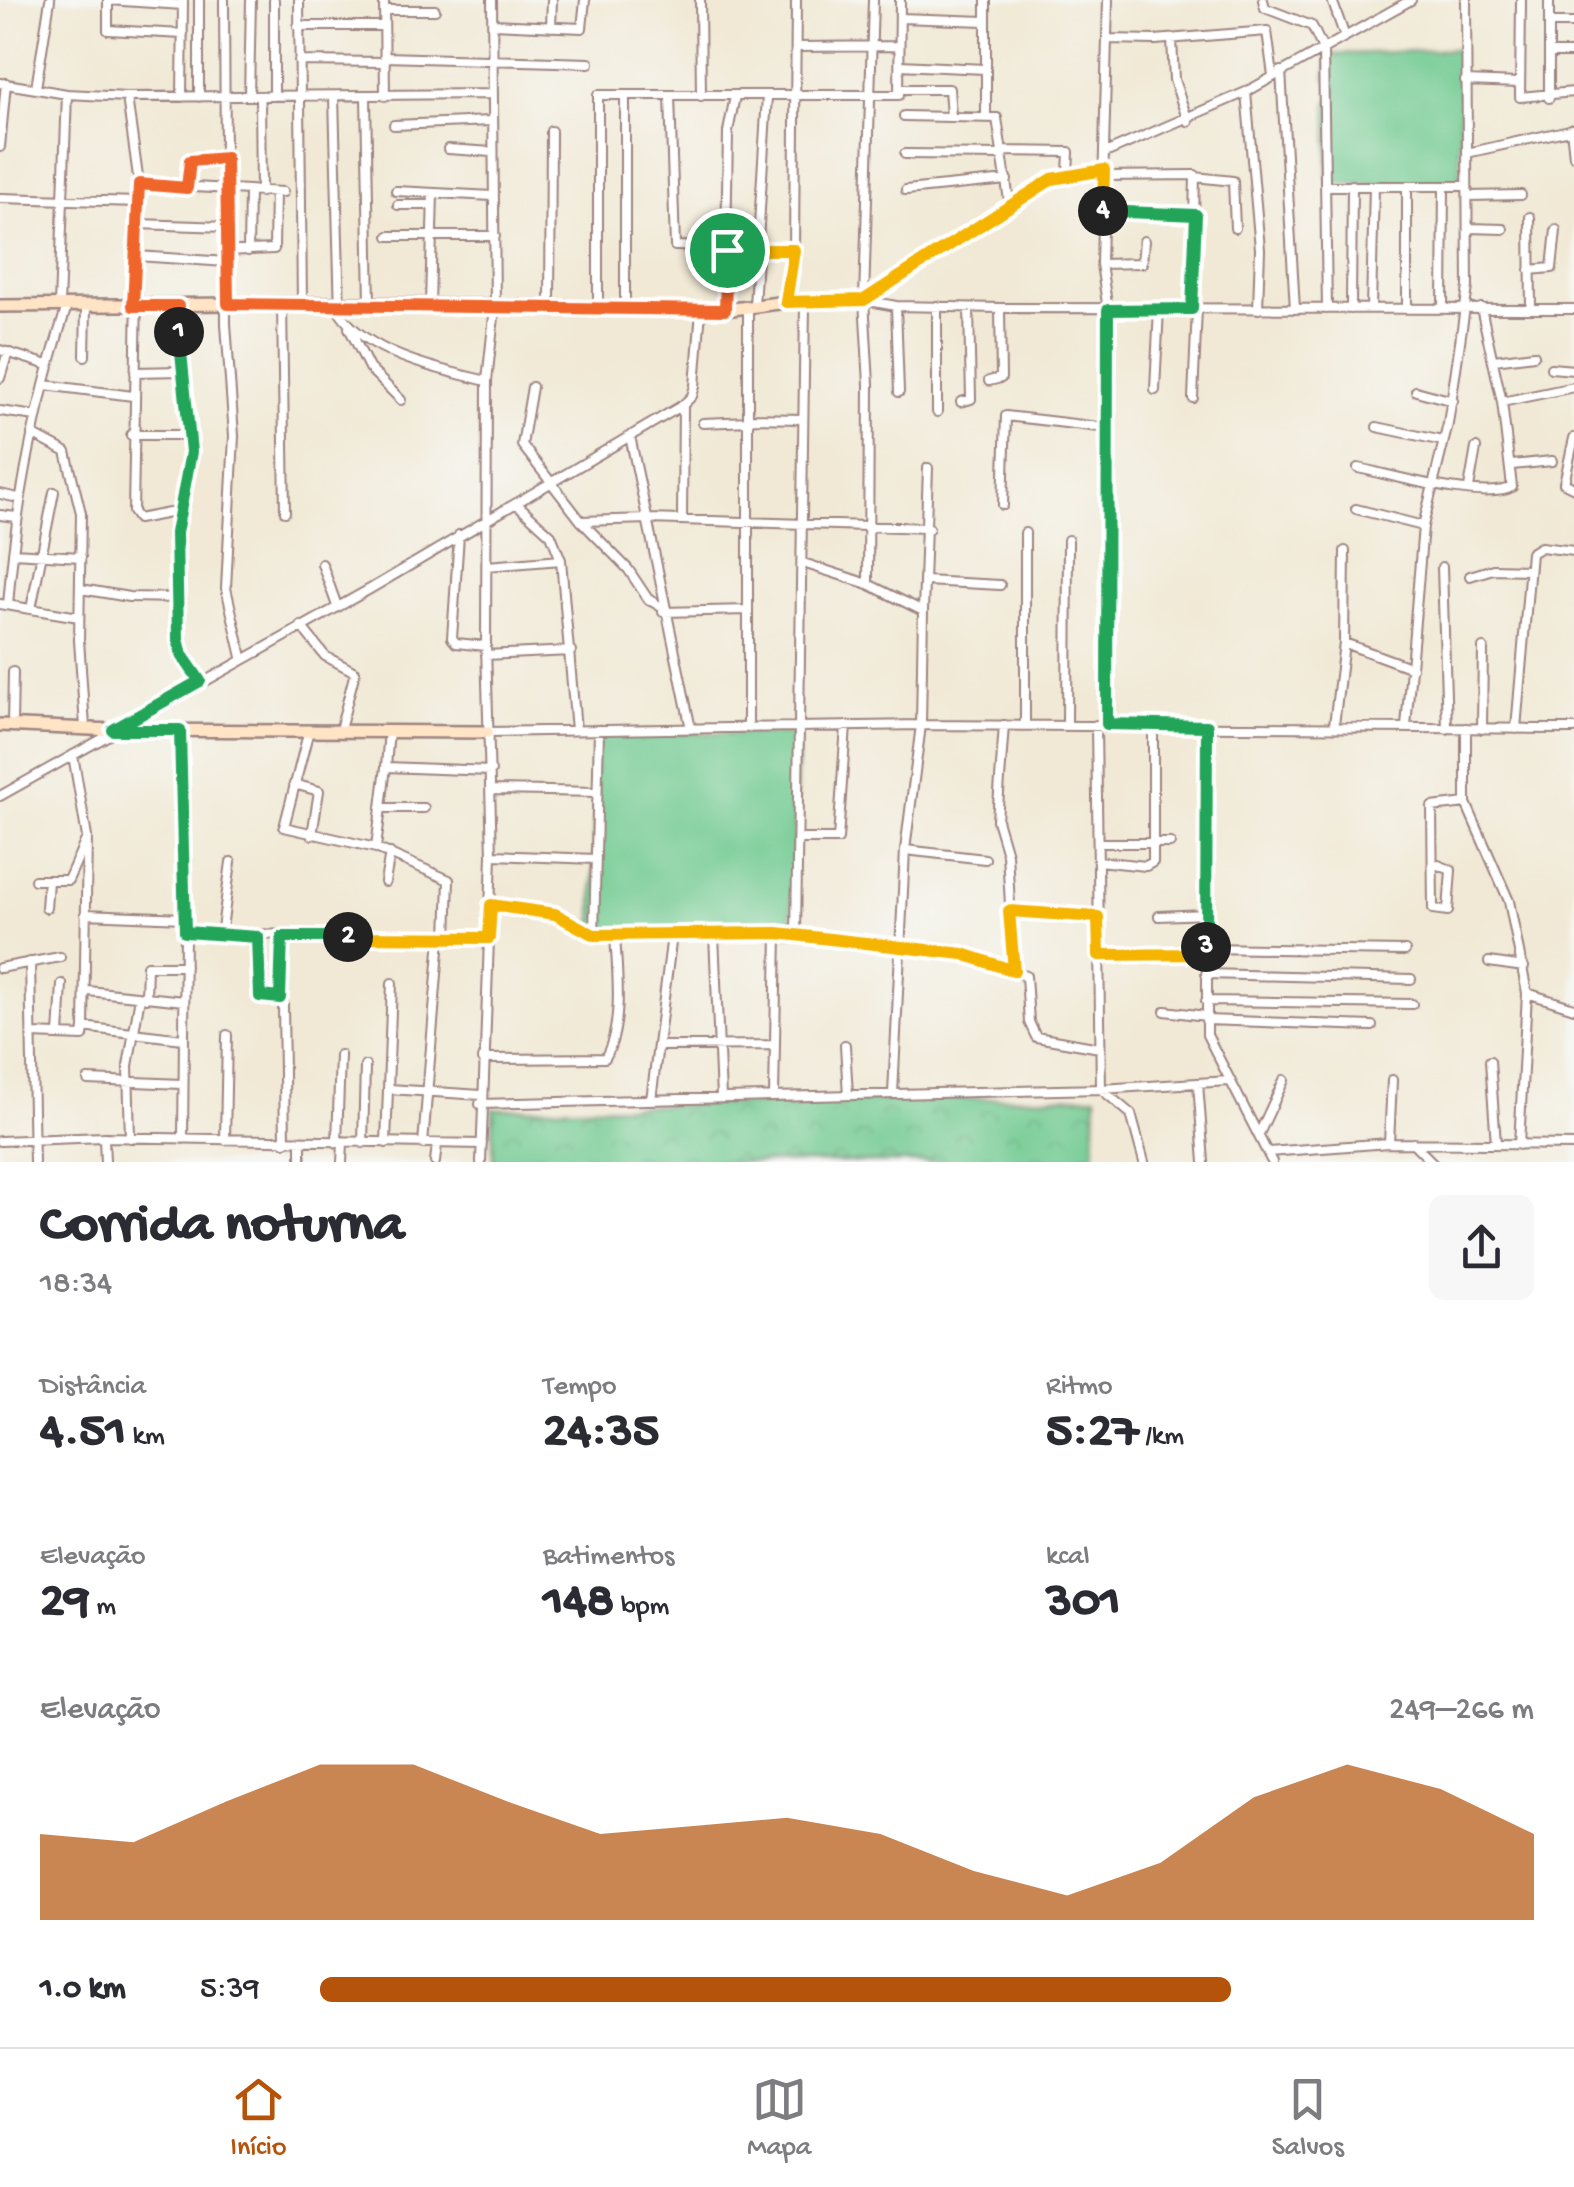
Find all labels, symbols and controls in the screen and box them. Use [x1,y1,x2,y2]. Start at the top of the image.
pin: 4 [1078,186,1128,236]
text: 4 [1096,194,1110,227]
pin [685,208,770,293]
icon: arrive [700,223,755,278]
pin: 1 [154,307,204,357]
text: 1 [173,315,185,348]
pin: 2 [323,912,373,962]
text: 2 [341,920,355,953]
pin: 3 [1181,922,1231,972]
text: 3 [1199,930,1213,963]
button: share [1429,1195,1534,1300]
text: Corrida noturna [40,1196,404,1260]
text: 18:34 [40,1266,112,1304]
text: Distância [40,1371,146,1404]
text: Tempo [543,1371,616,1404]
text: Ritmo [1046,1371,1113,1404]
text: 4.51 [40,1404,126,1463]
text: 24:35 [543,1404,659,1463]
text: 5:27 [1046,1404,1139,1463]
text: km [126,1421,165,1454]
text: /km [1139,1421,1184,1454]
text: Elevação [40,1541,146,1574]
text: Batimentos [543,1541,674,1574]
text: kcal [1046,1541,1090,1574]
text: 29 [40,1574,90,1633]
text: 148 [543,1574,614,1633]
text: 301 [1046,1574,1121,1633]
text: m [90,1591,116,1624]
text: bpm [614,1591,669,1624]
text: Elevação [40,1692,161,1730]
text: 249–266 m [1389,1692,1534,1730]
text: 1.0 km [40,1971,126,2009]
text: 5:39 [200,1971,260,2009]
tab: Início [230,2072,286,2165]
tab: Mapa [747,2072,811,2165]
tab: Salvos [1272,2072,1344,2165]

